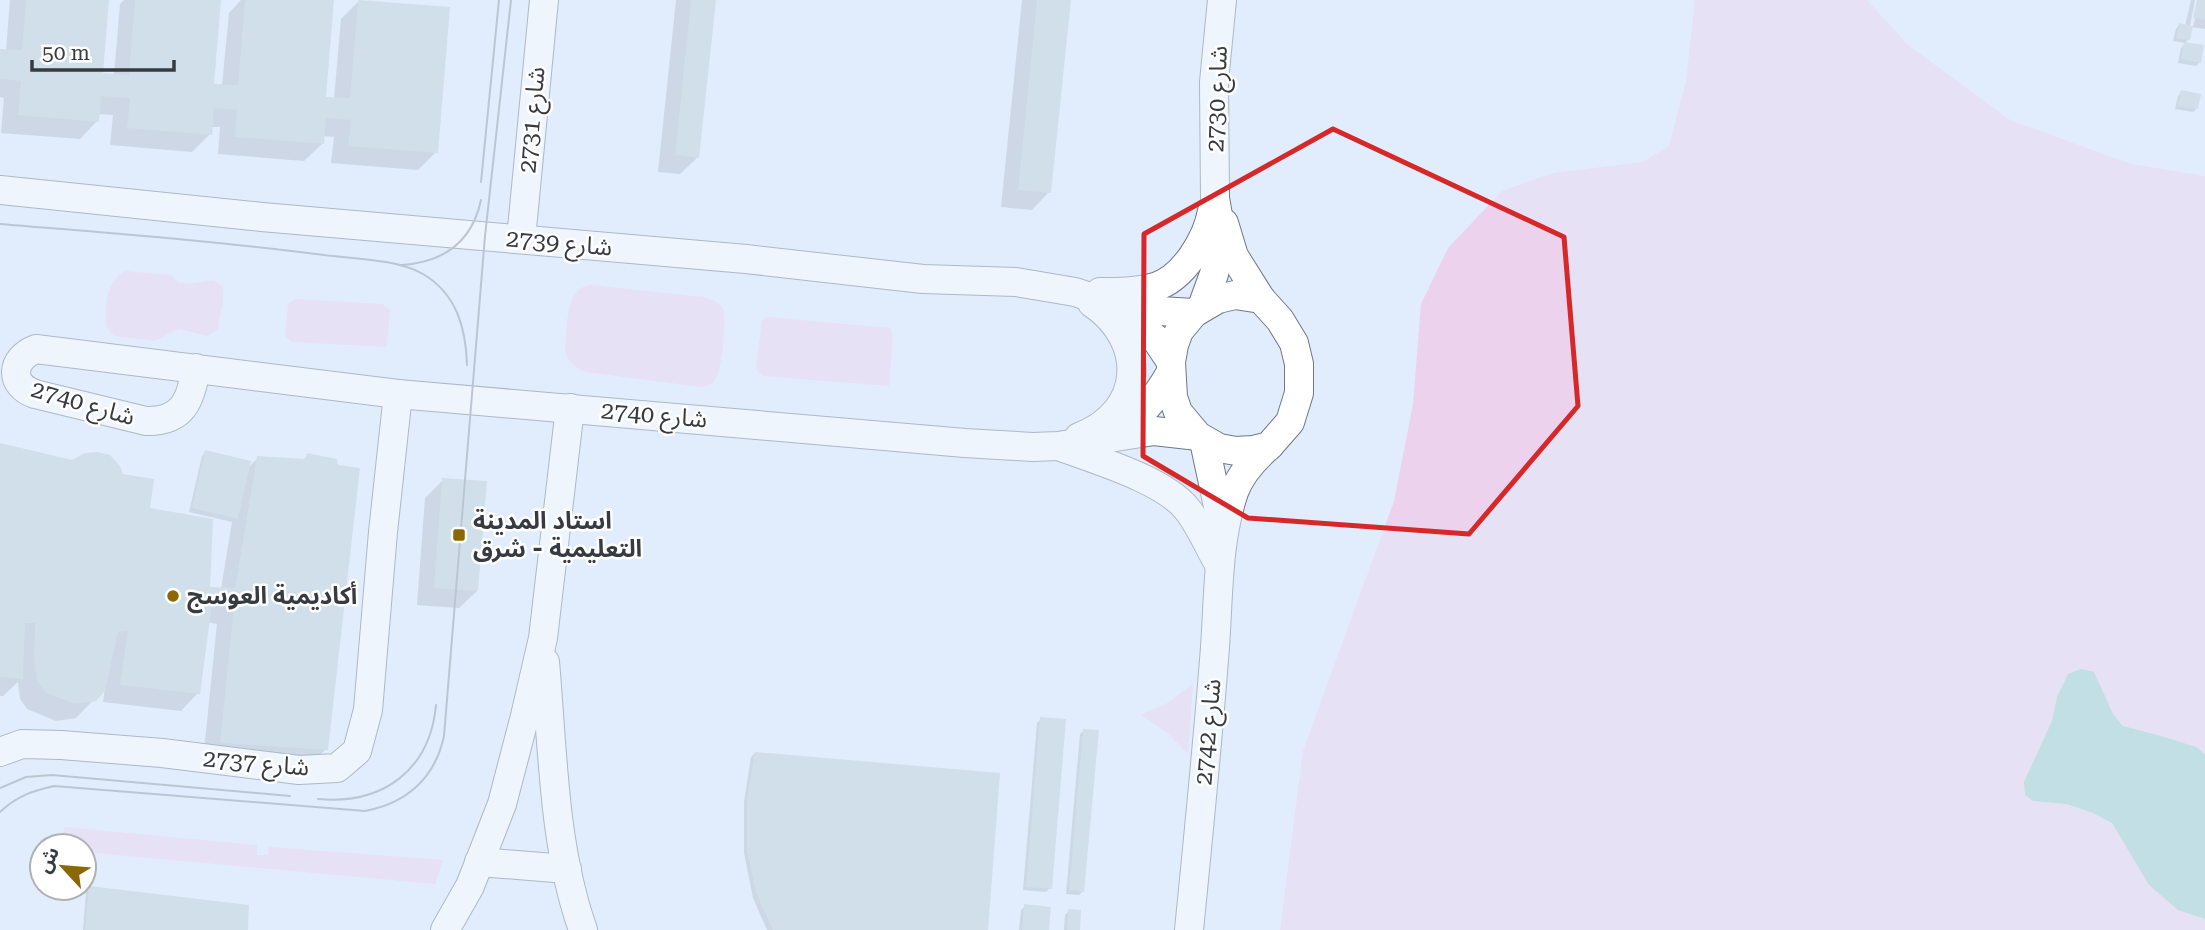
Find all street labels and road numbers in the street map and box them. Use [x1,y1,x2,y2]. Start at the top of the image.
street label: شارع 2730 [1201,45,1236,153]
street label: شارع 2731 [513,66,554,175]
street label: شارع 2739 [504,224,613,265]
street label: شارع 2740 [27,375,138,434]
street label: شارع 2740 [599,396,708,437]
street label: شارع 2742 [1189,678,1230,787]
street label: شارع 2737 [201,744,310,785]

